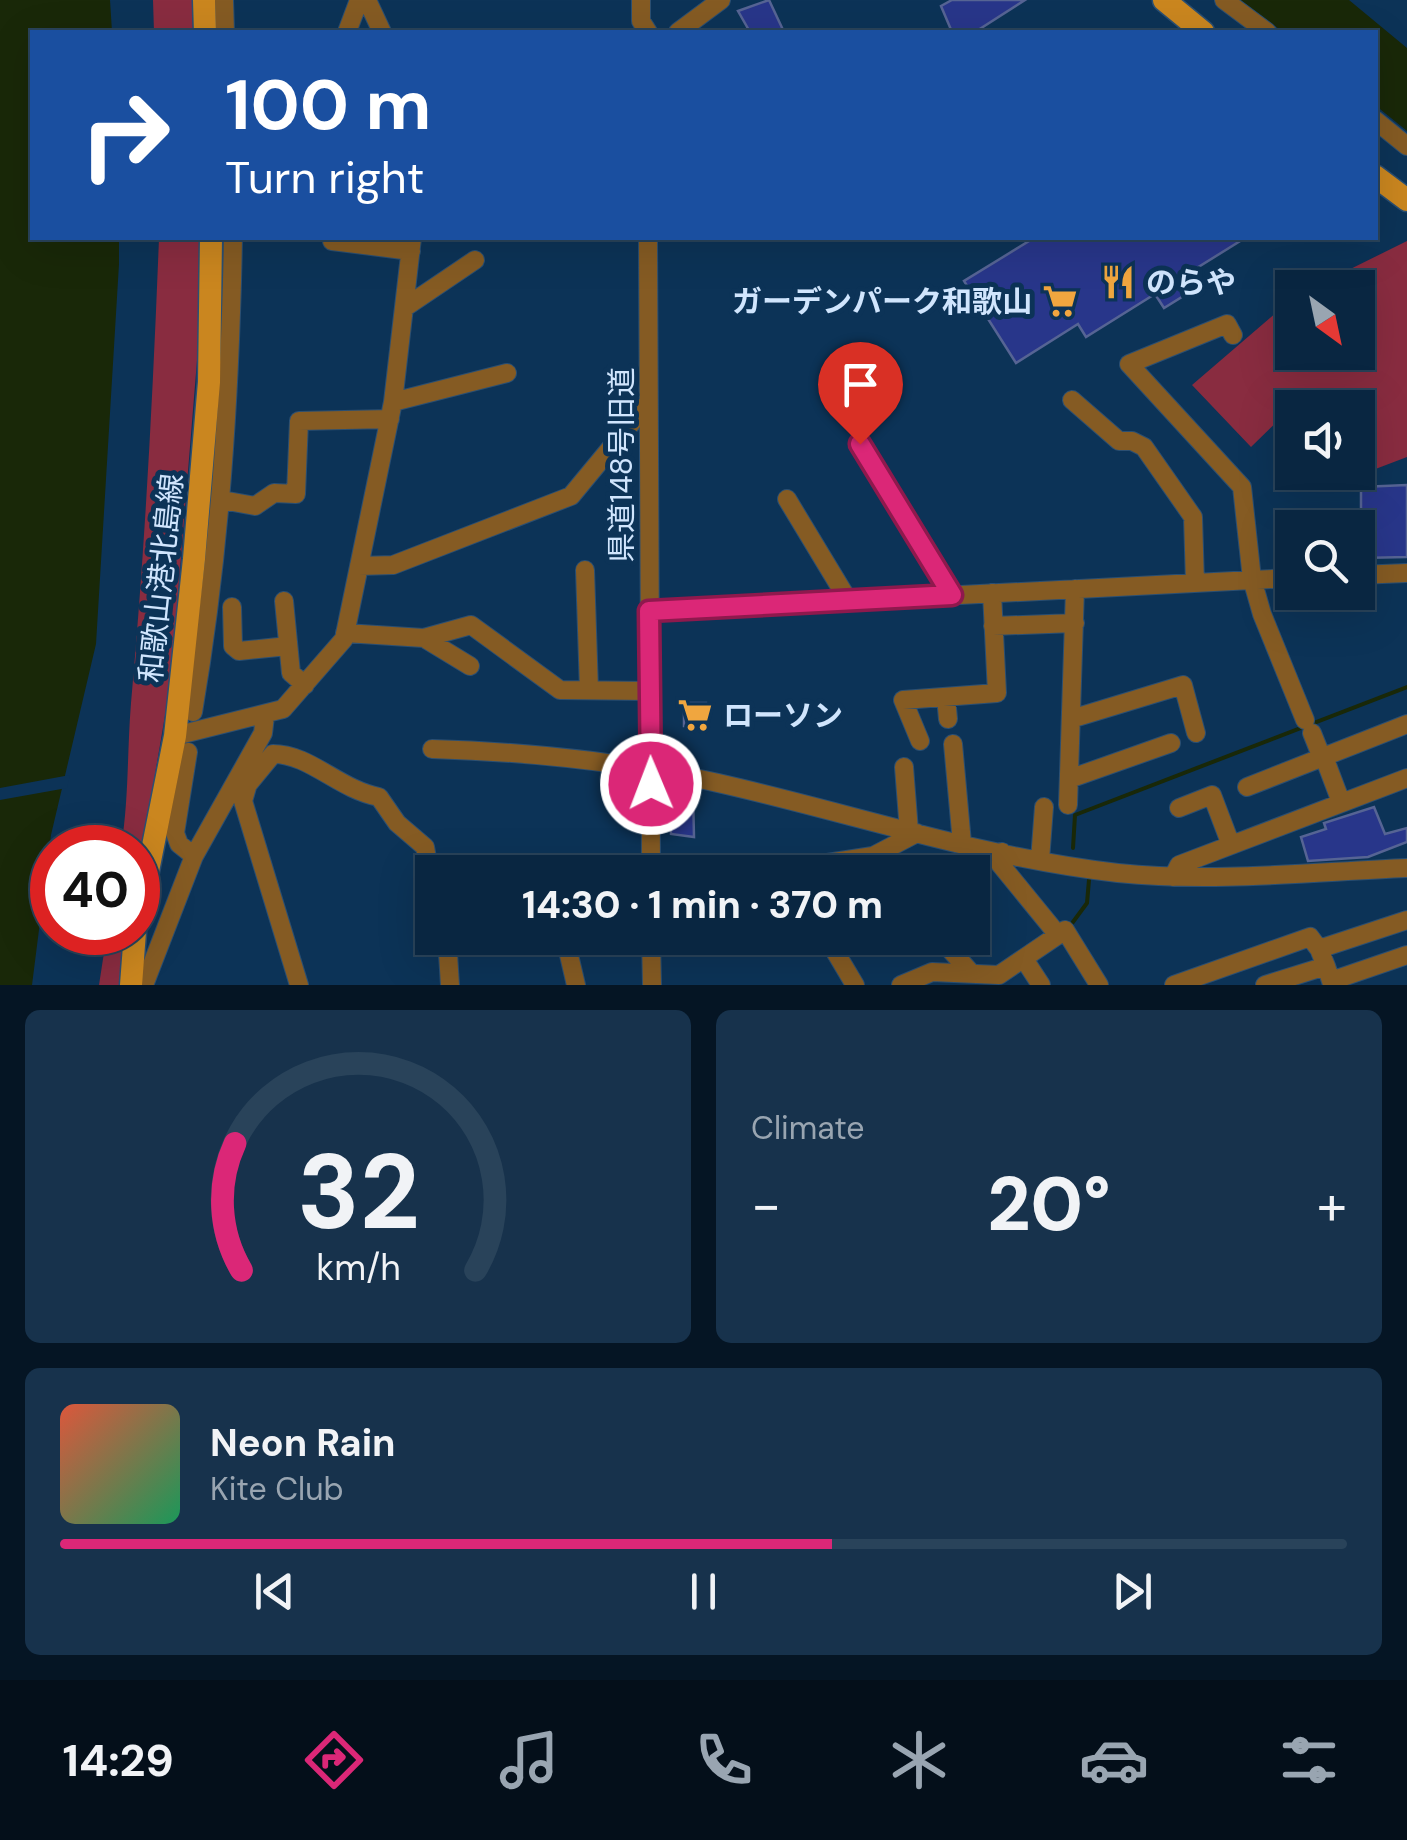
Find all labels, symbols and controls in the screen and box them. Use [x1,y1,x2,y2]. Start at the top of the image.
text: 100 m [225,60,431,151]
icon: right [60,70,190,200]
text: Turn right [225,148,424,207]
restaurant icon: のらや [1099,263,1137,301]
place label: のらや [1146,263,1236,302]
north arrow [1275,270,1375,370]
map controls [1275,270,1375,610]
place label: ガーデンパーク和歌山 [732,282,1032,321]
supermarket icon: ガーデンパーク和歌山 [1041,282,1079,320]
pin [818,342,903,445]
icon: arrive [833,357,888,412]
street label: 県道148号旧道 [602,367,641,563]
button: sound [1275,390,1375,490]
street label: 和歌山港北島線 [131,472,191,684]
button: search [1275,510,1375,610]
supermarket icon: ローソン [676,696,714,734]
place label: ローソン [723,696,843,735]
position arrow [599,732,703,836]
speed limit sign: 40 [30,825,160,955]
text: 14:30 · 1 min · 370 m [522,880,883,930]
text: Climate [751,1107,865,1149]
text: 32 [297,1125,419,1260]
text: 20° [987,1156,1111,1253]
text: − [751,1169,781,1241]
text: + [1317,1169,1347,1241]
text: km/h [316,1245,400,1291]
text: Neon Rain [210,1418,395,1468]
text: Kite Club [210,1468,344,1510]
icon: previous [247,1564,302,1619]
icon: pause [676,1564,731,1619]
icon: next [1105,1564,1160,1619]
icon: directions [299,1725,369,1795]
icon: music [494,1725,564,1795]
icon: phone [689,1725,759,1795]
icon: climate [884,1725,954,1795]
icon: car [1079,1725,1149,1795]
icon: filters [1274,1725,1344,1795]
text: 14:29 [63,1731,174,1790]

